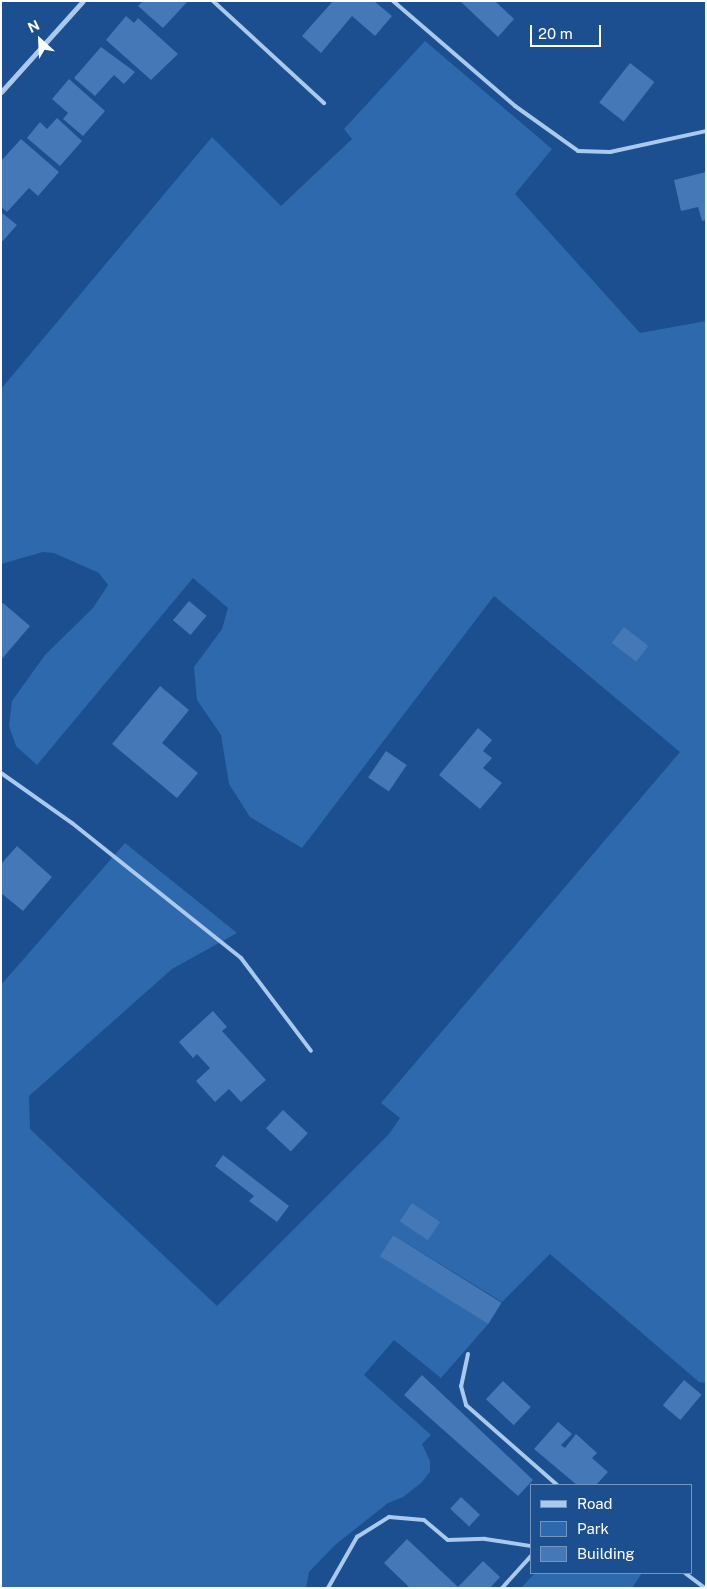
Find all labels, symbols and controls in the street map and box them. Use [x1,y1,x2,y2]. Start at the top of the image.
north arrow [15,15,65,65]
scale bar [532,15,603,47]
text: N [25,17,42,36]
text: 20 m [538,25,573,42]
legend [530,1484,692,1574]
text: Road [577,1495,613,1512]
text: Park [577,1520,609,1537]
text: Building [577,1545,635,1562]

